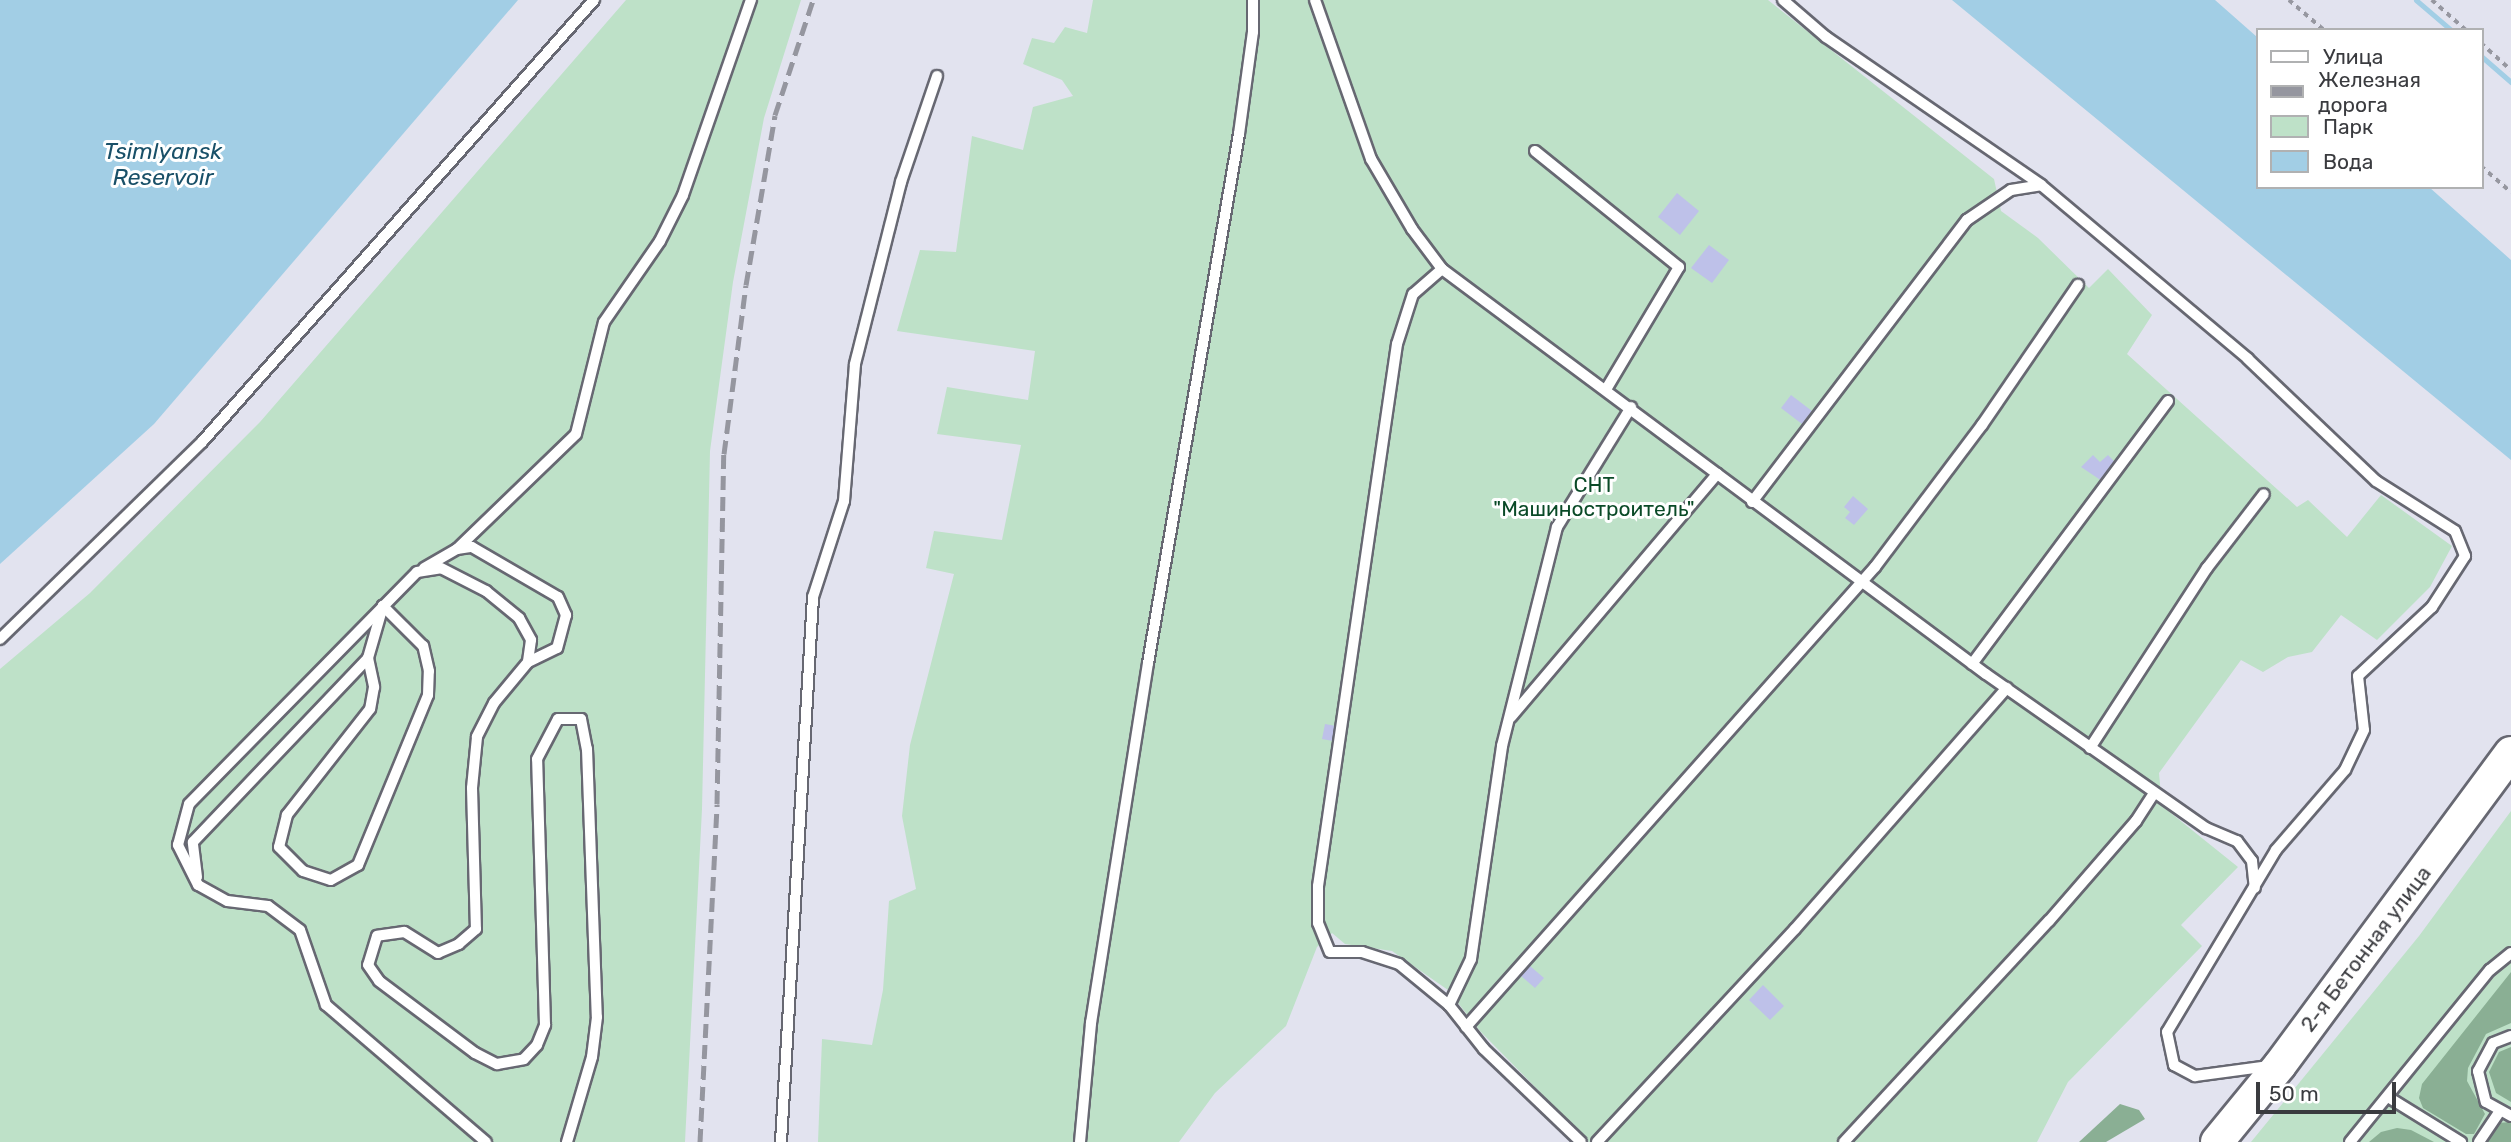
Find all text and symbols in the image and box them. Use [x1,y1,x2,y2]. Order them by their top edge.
legend [2256,28,2483,189]
text: Улица [2323,44,2383,69]
text: Железная дорога [2318,67,2421,117]
text: Парк [2323,114,2373,139]
water label: Tsimlyansk Reservoir [104,137,222,191]
text: Вода [2323,149,2373,174]
park label: СНТ "Машиностроитель" [1493,472,1695,522]
street label: 2-я Бетонная улица [2296,861,2436,1037]
scale bar [2259,1068,2399,1112]
text: 50 m [2269,1081,2319,1106]

